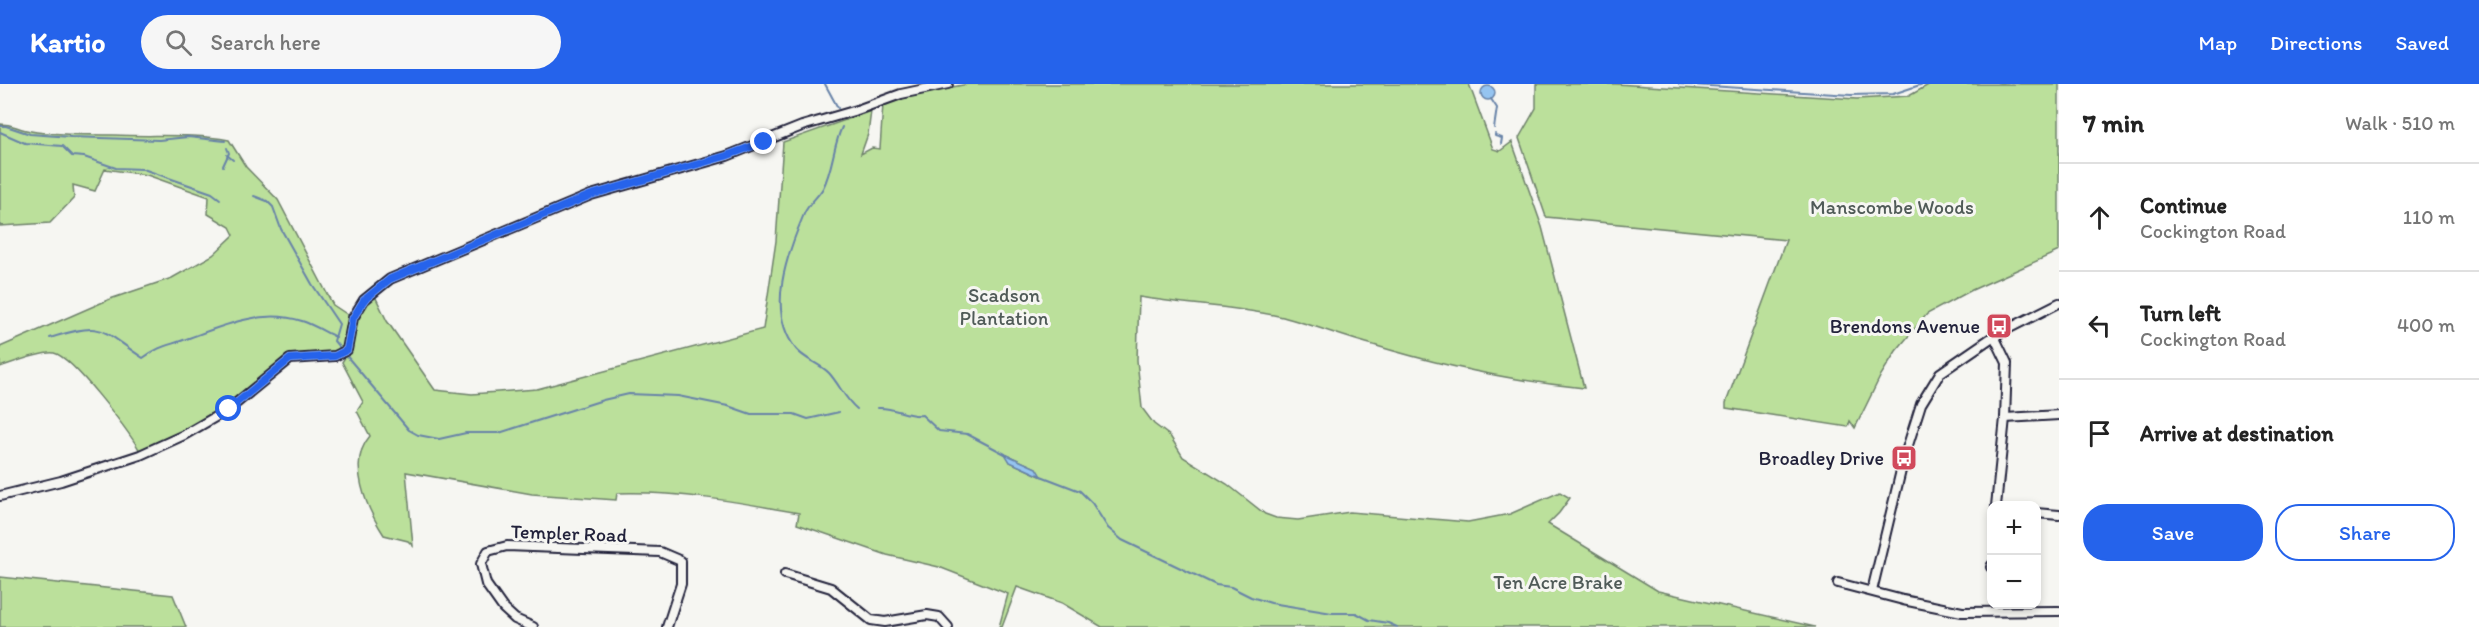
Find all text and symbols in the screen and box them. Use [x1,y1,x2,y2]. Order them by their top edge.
search box [141,15,561,69]
text: Kartio [30,25,105,59]
icon: search [162,26,195,59]
text: Search here [210,29,321,56]
text: Map [2199,30,2237,55]
text: Directions [2270,30,2362,55]
text: Saved [2395,30,2449,55]
text: 7 min [2083,107,2144,139]
text: Walk · 510 m [2345,111,2455,135]
route end [750,128,776,154]
text: Continue [2140,192,2227,219]
park label: Manscombe Woods [1810,195,1974,219]
icon: ahead [2083,201,2116,234]
text: 110 m [2403,205,2455,229]
text: Cockington Road [2140,219,2286,243]
park label: Scadson Plantation [959,283,1049,330]
text: Turn left [2140,300,2221,327]
icon: left [2083,309,2116,342]
bus stop icon: Brendons Avenue [1984,311,2014,341]
text: 400 m [2397,313,2455,337]
place label: Brendons Avenue [1830,314,1980,338]
text: Cockington Road [2140,327,2286,351]
route start [215,395,241,421]
icon: arrive [2083,417,2116,450]
text: Arrive at destination [2140,420,2334,447]
bus stop icon: Broadley Drive [1889,443,1919,473]
place label: Broadley Drive [1759,446,1884,470]
map controls [1987,501,2041,609]
button: + [1987,501,2041,555]
button: Save [2083,504,2263,561]
button: Share [2275,504,2455,561]
street label: Templer Road [510,519,628,547]
button: − [1987,555,2041,609]
park label: Ten Acre Brake [1493,570,1623,594]

